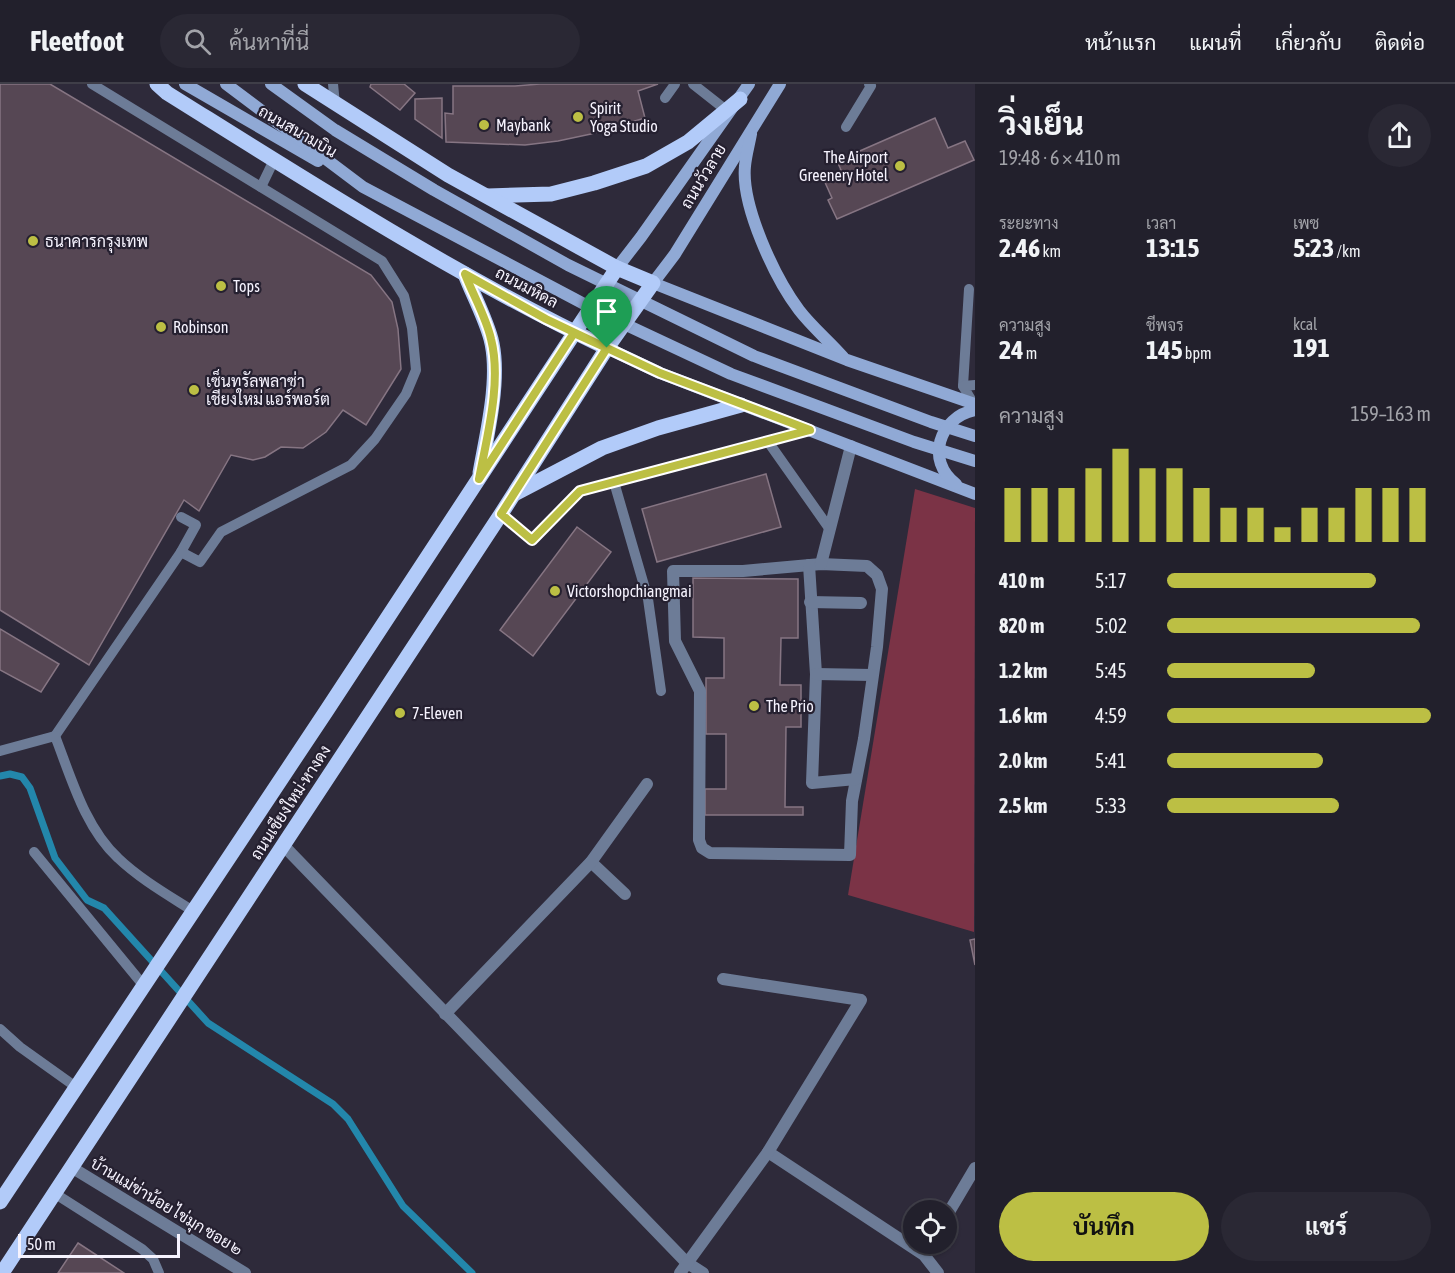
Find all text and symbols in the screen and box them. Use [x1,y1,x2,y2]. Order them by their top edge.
search box [160,14,580,68]
text: Fleetfoot [30,25,124,57]
icon: search [181,25,214,58]
text: ค้นหาที่นี่ [229,29,309,55]
text: หน้าแรก [1085,30,1156,54]
text: แผนที่ [1189,30,1242,54]
text: เกี่ยวกับ [1275,30,1342,54]
text: ติดต่อ [1375,30,1425,54]
place label: Spirit Yoga Studio [590,99,658,136]
street label: ถนนสนามบิน [256,101,340,161]
text: วิ่งเย็น [999,104,1084,142]
button: share [1368,104,1431,167]
marker: Spirit Yoga Studio [571,110,585,124]
place label: Maybank [496,116,551,135]
marker: Maybank [477,118,491,132]
street label: ถนนวัวลาย [676,140,729,212]
text: 19:48 · 6 × 410 m [999,146,1121,169]
place label: The Airport Greenery Hotel [799,148,889,185]
marker: The Airport Greenery Hotel [893,159,907,173]
text: ระยะทาง [999,214,1059,232]
text: เวลา [1146,214,1176,232]
text: เพซ [1293,214,1319,232]
place label: ธนาคารกรุงเทพ [45,232,148,253]
text: 2.46 [999,233,1040,263]
text: 13:15 [1146,233,1200,263]
text: 5:23 [1293,233,1334,263]
marker: ธนาคารกรุงเทพ [26,234,40,248]
text: km [1040,242,1061,260]
text: /km [1334,242,1360,260]
street label: ถนนมหิดล [493,263,561,311]
place label: Tops [233,277,260,296]
marker: Tops [214,279,228,293]
pin [581,286,632,348]
icon: arrive [590,295,623,328]
text: kcal [1293,315,1317,333]
text: ความสูง [999,316,1051,334]
text: ชีพจร [1146,316,1184,334]
place label: Robinson [173,318,228,336]
marker: Robinson [154,320,168,334]
text: 191 [1293,333,1330,363]
text: 24 [999,335,1023,365]
text: 145 [1146,335,1183,365]
text: m [1023,344,1037,362]
text: bpm [1183,344,1212,362]
place label: เซ็นทรัลพลาซ่า เชียงใหม่ แอร์พอร์ต [206,368,330,408]
marker: เซ็นทรัลพลาซ่า เชียงใหม่ แอร์พอร์ต [187,383,201,397]
text: 159–163 m [1350,402,1431,425]
text: ความสูง [999,404,1064,427]
text: 410 m [999,569,1044,592]
text: 5:17 [1095,569,1127,592]
place label: Victorshopchiangmai [567,582,692,601]
marker: Victorshopchiangmai [548,584,562,598]
text: 820 m [999,614,1044,637]
text: 5:02 [1095,614,1127,637]
text: 1.2 km [999,659,1047,682]
text: 5:45 [1095,659,1127,682]
place label: The Prio [766,697,814,715]
marker: The Prio [747,699,761,713]
place label: 7-Eleven [412,704,463,722]
text: 1.6 km [999,704,1047,727]
text: 4:59 [1095,704,1127,727]
marker: 7-Eleven [393,706,407,720]
street label: ถนนเชียงใหม่-หางดง [245,740,334,863]
text: 2.0 km [999,749,1047,772]
text: 5:41 [1095,749,1127,772]
text: 2.5 km [999,794,1047,817]
text: 5:33 [1095,794,1127,817]
street label: บ้านแม่ข่าน้อย ไข่มุก ซอย ๒ [86,1152,247,1261]
button: บันทึก [999,1192,1209,1261]
button: แชร์ [1221,1192,1431,1261]
map controls [903,1200,957,1254]
button: locate [903,1200,957,1254]
scale bar [18,1231,180,1258]
text: 50 m [27,1235,56,1253]

